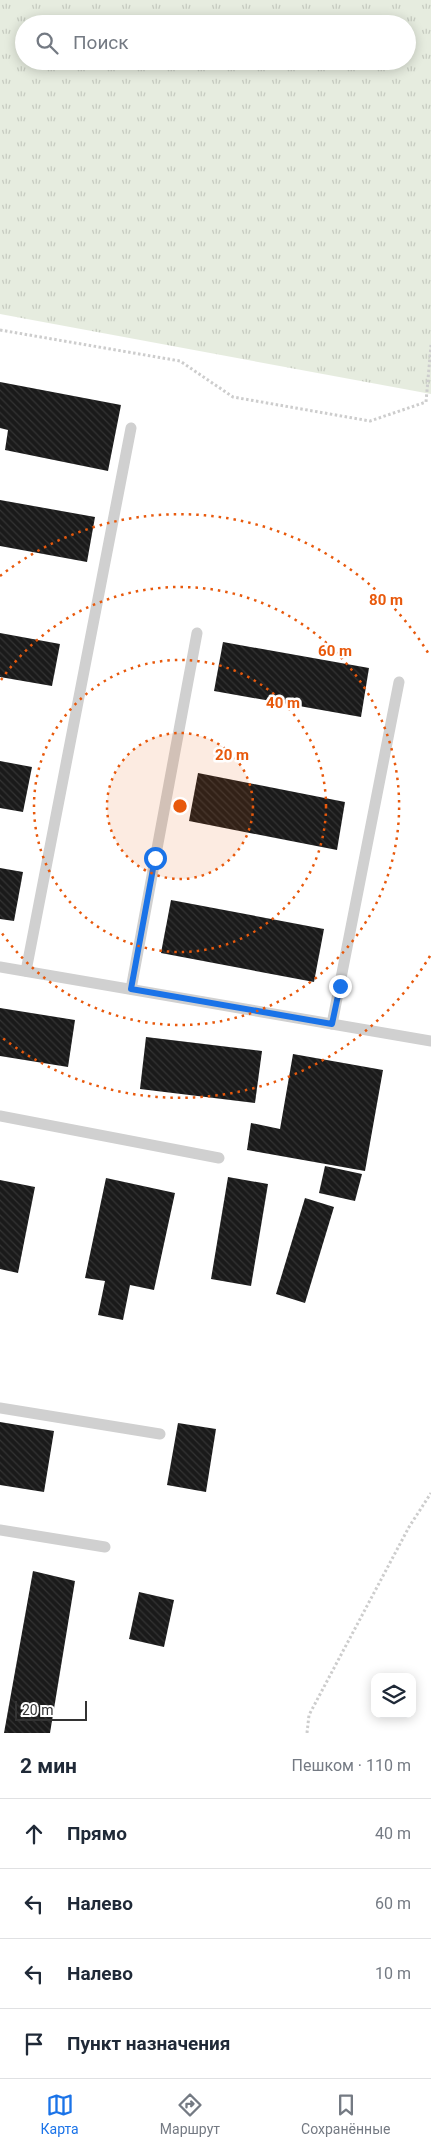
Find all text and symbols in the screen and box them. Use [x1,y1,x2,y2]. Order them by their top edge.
search box [15,15,416,70]
icon: search [33,29,61,57]
text: Поиск [73,31,129,54]
text: 80 m [369,591,403,609]
text: 60 m [318,642,352,660]
text: 40 m [266,694,300,712]
text: 20 m [215,746,249,764]
centre of rings [171,797,189,815]
route start [144,847,167,870]
route end [329,975,352,998]
map controls [371,1673,416,1718]
button: layers [371,1673,416,1718]
scale bar [15,1698,88,1721]
text: 20 m [22,1702,54,1718]
text: 2 мин [20,1754,77,1778]
text: Пешком · 110 m [292,1756,411,1775]
icon: ahead [20,1820,48,1848]
text: Прямо [67,1822,127,1845]
text: 40 m [375,1824,411,1843]
icon: left [20,1890,48,1918]
text: Налево [67,1892,133,1915]
text: 60 m [375,1894,411,1913]
icon: left [20,1960,48,1988]
text: Налево [67,1962,133,1985]
text: 10 m [375,1964,411,1983]
icon: arrive [20,2030,48,2058]
text: Пункт назначения [67,2032,230,2055]
tab: Карта [41,2091,79,2137]
tab: Маршрут [160,2091,220,2137]
tab: Сохранённые [301,2091,390,2137]

